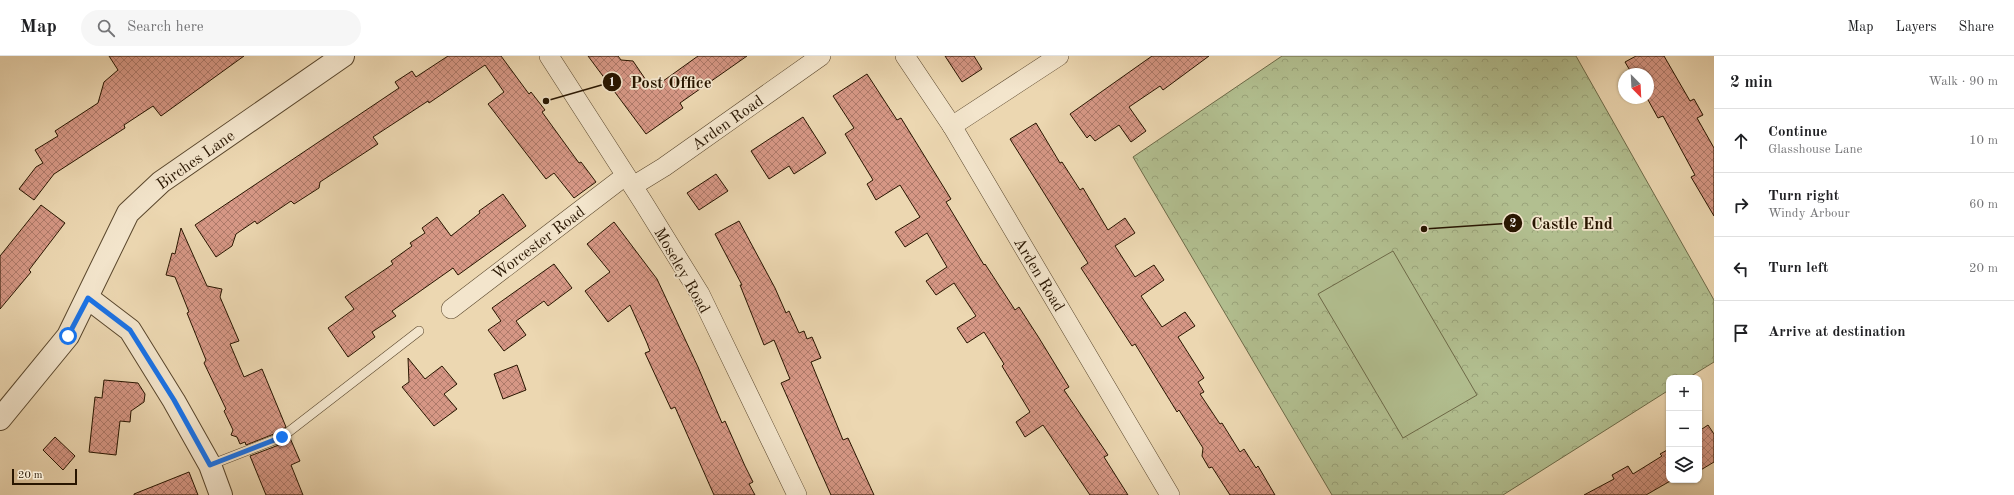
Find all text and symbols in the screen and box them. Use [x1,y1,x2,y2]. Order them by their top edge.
search box [81,10,361,46]
icon: search [95,17,117,39]
text: Map [20,18,57,37]
text: Search here [127,20,204,35]
text: Map [1848,20,1874,34]
text: Layers [1896,20,1937,34]
text: Share [1959,20,1994,34]
callout: Post Office [602,68,719,97]
north arrow [1618,68,1654,104]
text: 2 min [1730,74,1773,91]
text: Post Office [630,75,712,92]
text: Walk · 90 m [1929,75,1998,88]
text: 1 [609,77,615,89]
street label: Arden Road [689,93,767,154]
text: Continue [1768,125,1827,140]
street label: Birches Lane [154,128,238,193]
icon: ahead [1730,130,1752,152]
text: 10 m [1969,134,1998,147]
text: Glasshouse Lane [1768,143,1862,156]
text: Turn right [1768,189,1839,204]
icon: right [1730,194,1752,216]
text: 60 m [1969,198,1998,211]
street label: Worcester Road [490,204,588,283]
text: Windy Arbour [1768,207,1850,220]
callout: Castle End [1503,208,1621,237]
text: Castle End [1531,216,1613,233]
text: 2 [1510,218,1517,230]
street label: Moseley Road [650,225,712,317]
street label: Arden Road [1010,235,1067,315]
icon: left [1730,258,1752,280]
text: Turn left [1768,261,1828,276]
text: 20 m [1969,262,1998,275]
icon: arrive [1730,322,1752,344]
text: Arrive at destination [1768,325,1906,340]
route start [59,327,77,345]
map controls [1666,375,1702,483]
button: + [1666,375,1702,411]
button: − [1666,411,1702,447]
route end [273,428,291,446]
button: layers [1666,447,1702,483]
scale bar [12,467,77,486]
text: 20 m [18,470,43,481]

